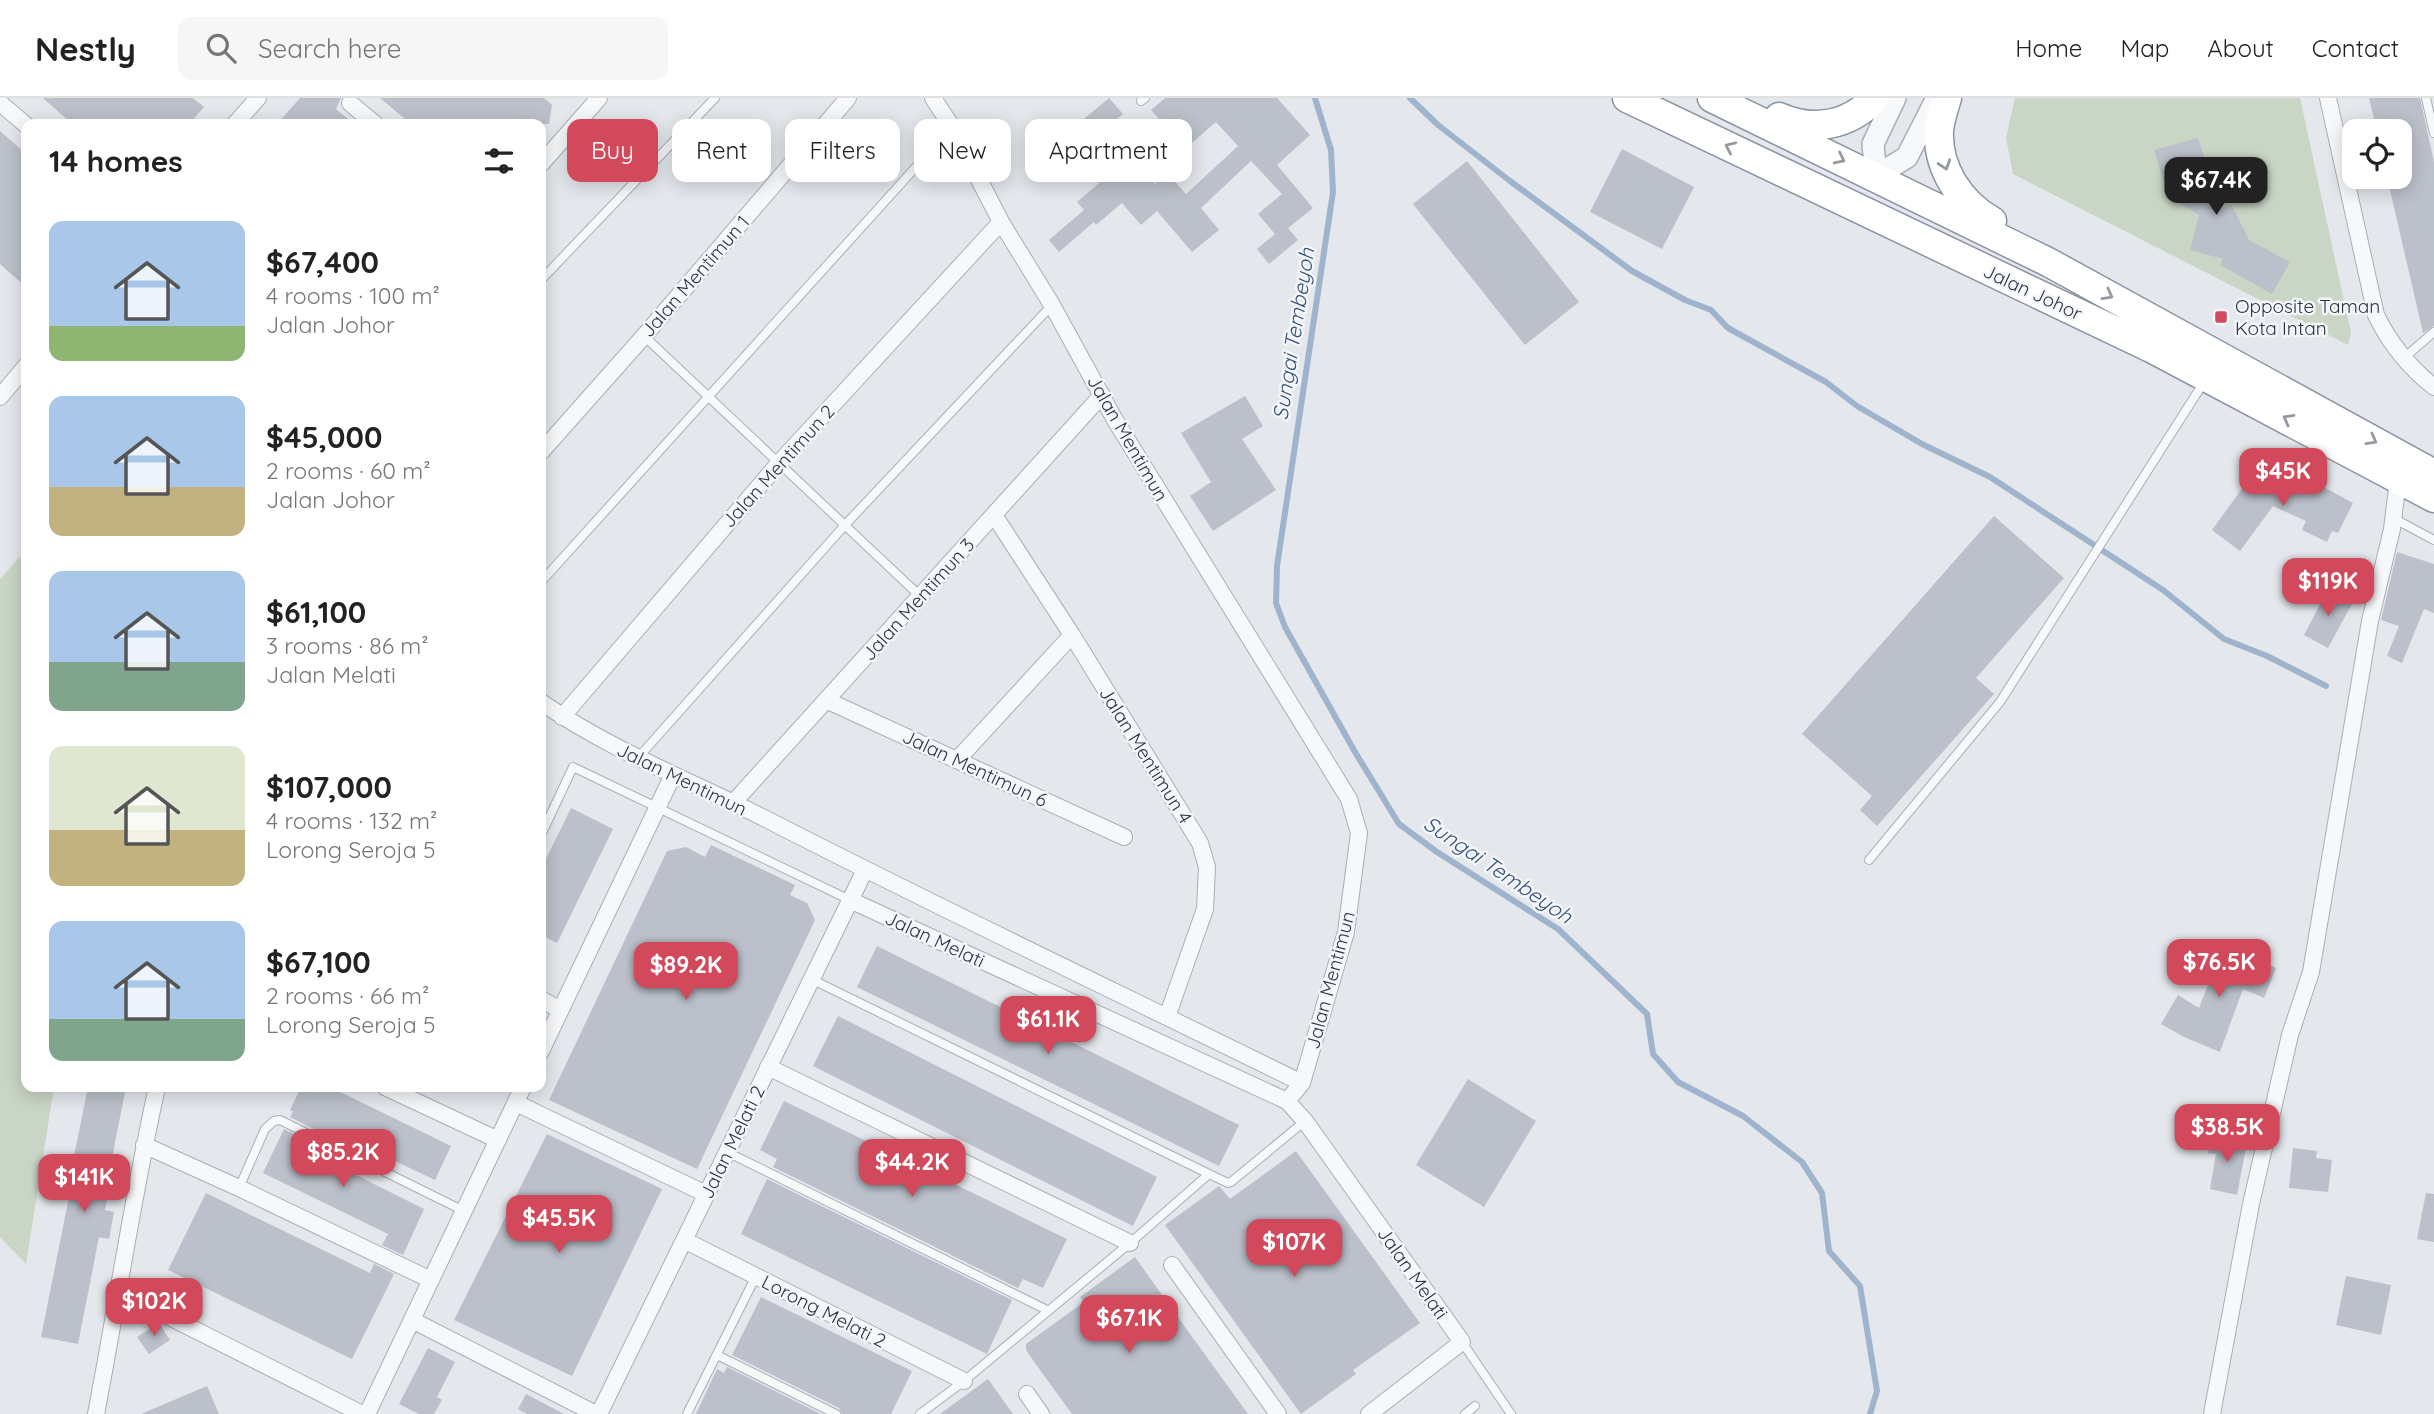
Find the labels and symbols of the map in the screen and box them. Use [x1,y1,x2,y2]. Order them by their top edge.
one-way arrow [1725,141,1738,155]
one-way arrow [1833,151,1845,165]
one-way arrow [1937,158,1951,170]
pin: $67.4K [2159,158,2273,217]
street label: Jalan Mentimun 1 [636,210,754,342]
water label: Sungai Tembeyoh [1267,245,1320,422]
street label: Jalan Johor [1980,259,2087,326]
one-way arrow [2101,287,2113,300]
place label: Opposite Taman Kota Intan [2235,294,2380,340]
marker: Opposite Taman Kota Intan [2213,309,2229,325]
street label: Jalan Mentimun [1082,371,1174,505]
street label: Jalan Mentimun 2 [716,400,840,532]
one-way arrow [2282,414,2295,427]
one-way arrow [2365,432,2377,445]
pin: $45K [2242,448,2324,508]
street label: Jalan Mentimun 3 [857,533,979,665]
pin: $119K [2279,559,2377,618]
street label: Jalan Mentimun 4 [1094,682,1198,828]
street label: Jalan Mentimun 6 [899,724,1051,812]
street label: Jalan Mentimun [613,737,751,821]
water label: Sungai Tembeyoh [1419,810,1579,929]
street label: Jalan Melati [881,905,989,973]
street label: Jalan Mentimun [1300,909,1360,1051]
pin: $76.5K [2162,940,2276,999]
pin: $89.2K [629,942,743,1002]
pin: $61.1K [991,996,1105,1056]
street label: Jalan Melati 2 [694,1081,770,1203]
pin: $38.5K [2170,1104,2284,1164]
pin: $85.2K [286,1130,400,1189]
pin: $44.2K [855,1140,969,1199]
pin: $141K [35,1154,133,1214]
pin: $45.5K [502,1196,616,1255]
pin: $107K [1245,1220,1343,1279]
street label: Jalan Melati [1372,1222,1454,1324]
street label: Lorong Melati 2 [758,1269,890,1353]
pin: $102K [105,1278,203,1338]
pin: $67.1K [1072,1296,1186,1355]

